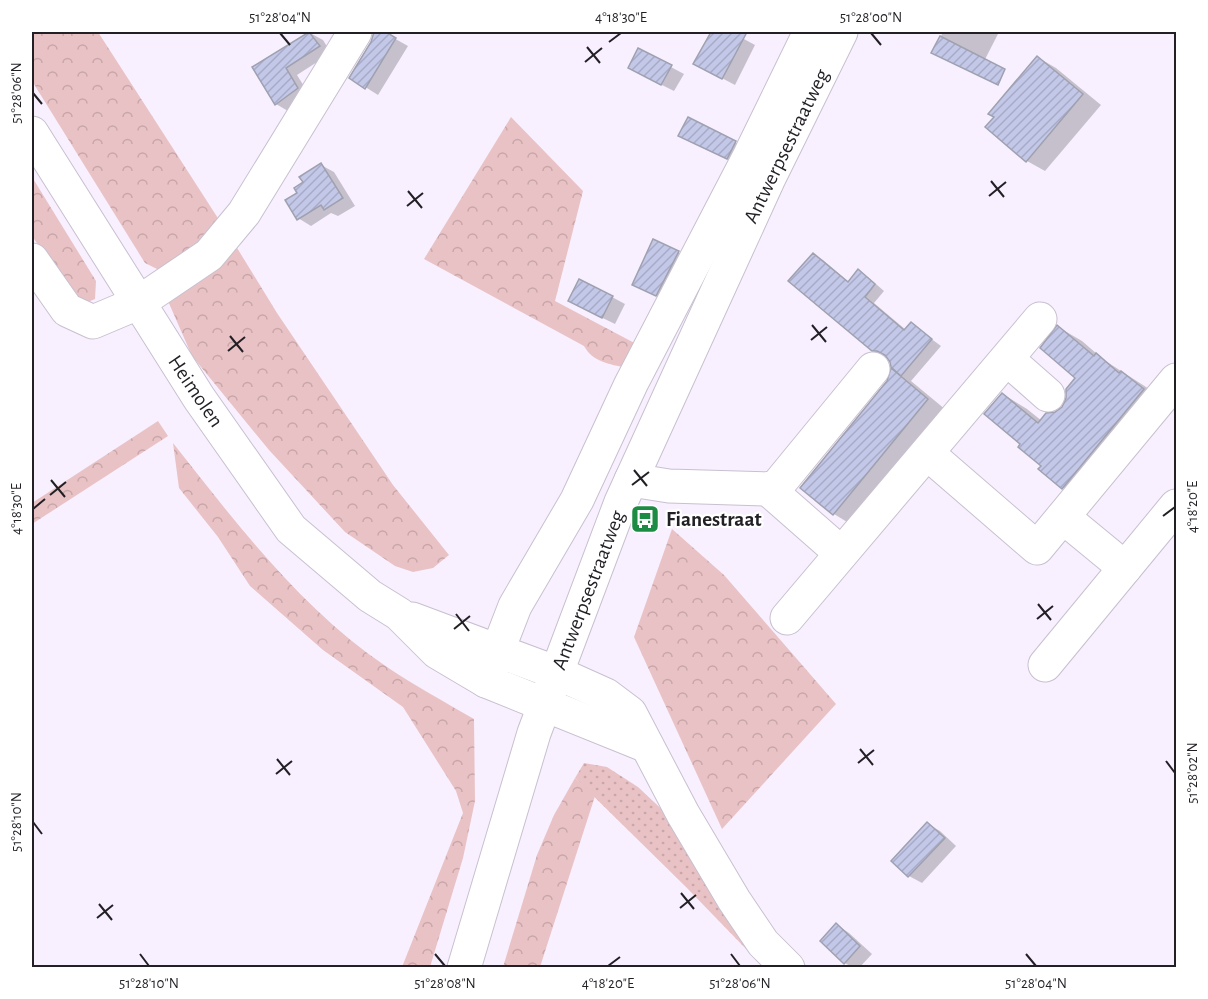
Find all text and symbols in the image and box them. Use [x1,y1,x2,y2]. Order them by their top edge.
text: 51°28'04"N [249,10,311,25]
text: 4°18'30"E [595,10,647,25]
text: 51°28'00"N [840,10,902,25]
text: 51°28'06"N [9,62,24,124]
street label: Antwerpsestraatweg [740,65,833,227]
street label: Heimolen [164,352,227,431]
text: 4°18'20"E [1185,481,1200,533]
text: 4°18'30"E [9,483,24,535]
bus stop icon: Fianestraat [629,503,661,535]
street label: Antwerpsestraatweg [548,507,629,673]
place label: Fianestraat [666,509,762,530]
text: 51°28'02"N [1185,742,1200,804]
text: 51°28'10"N [9,792,24,852]
text: 51°28'10"N [119,976,179,991]
text: 51°28'08"N [414,976,476,991]
text: 4°18'20"E [582,976,634,991]
text: 51°28'06"N [709,976,771,991]
text: 51°28'04"N [1005,976,1067,991]

